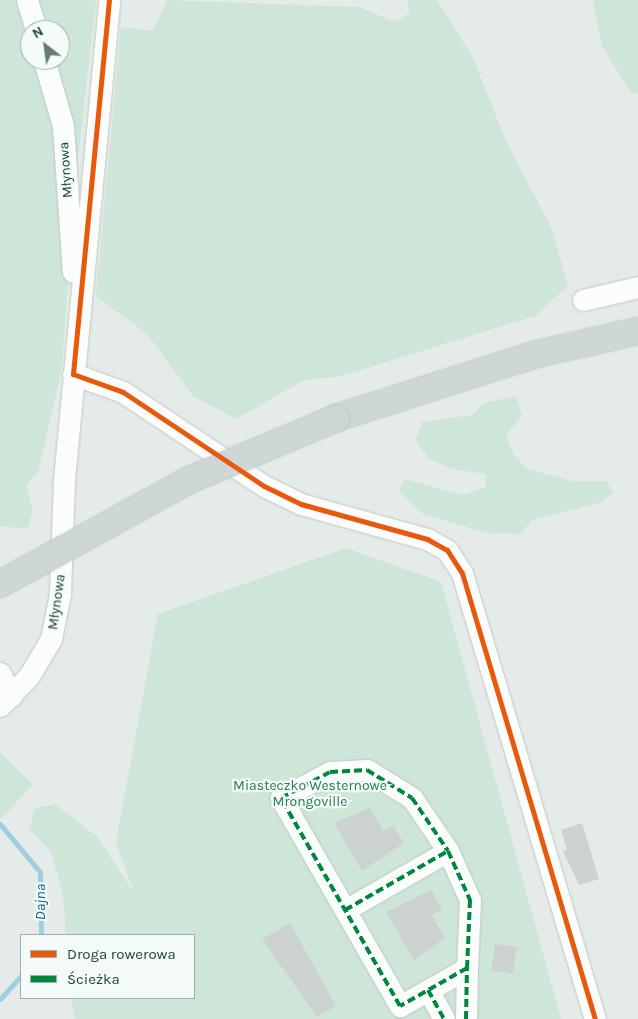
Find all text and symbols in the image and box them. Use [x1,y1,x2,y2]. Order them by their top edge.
north arrow [20,20,70,70]
text: N [29,23,46,42]
street label: Młynowa [56,141,76,199]
street label: Młynowa [45,573,69,631]
park label: Miasteczko Westernowe Mrongoville [233,778,387,810]
water label: Dajna [32,884,50,920]
legend [20,934,195,999]
text: Droga rowerowa [67,945,176,963]
text: Ścieżka [67,970,120,988]

